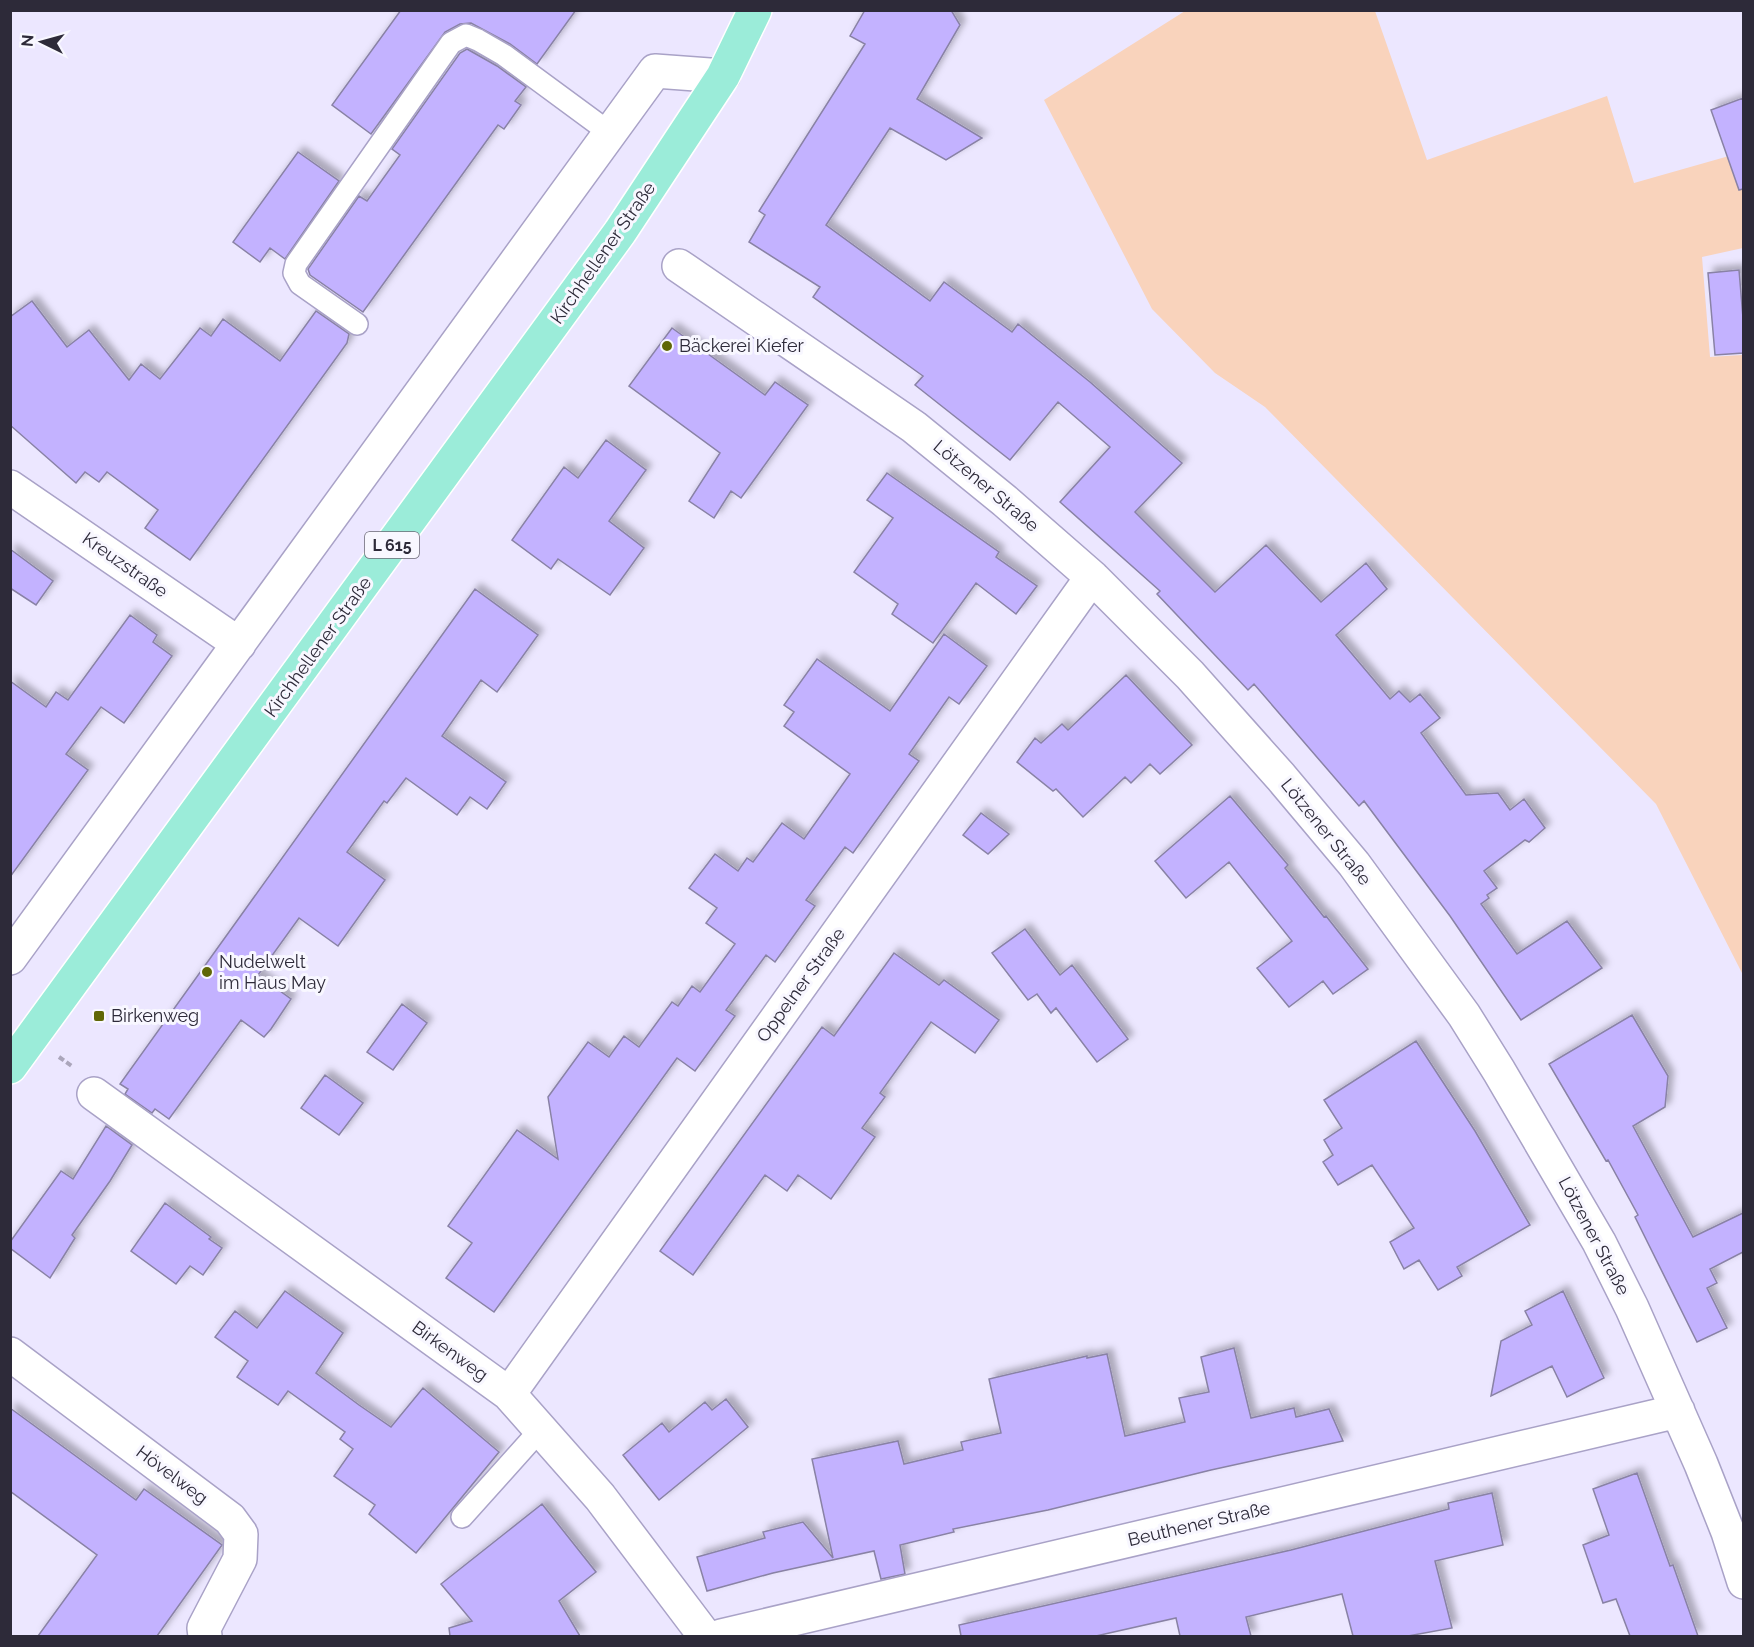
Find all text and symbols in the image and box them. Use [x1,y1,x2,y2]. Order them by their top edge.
north arrow [12,12,72,72]
text: N [18,34,38,48]
street label: Kirchhellener Straße [546,177,660,328]
place label: Bäckerei Kiefer [679,335,805,356]
marker: Bäckerei Kiefer [660,339,674,353]
street label: Lötzener Straße [929,435,1044,536]
street label: Kreuzstraße [79,528,172,602]
road number: L 615 [365,532,419,558]
street label: Kirchhellener Straße [260,572,376,721]
street label: Lötzener Straße [1277,774,1376,890]
street label: Oppelner Straße [752,923,849,1046]
place label: Nudelwelt im Haus May [219,951,326,993]
marker: Nudelwelt im Haus May [200,965,214,979]
place label: Birkenweg [111,1005,199,1026]
marker: Birkenweg [92,1009,106,1023]
street label: Lötzener Straße [1554,1173,1635,1299]
street label: Birkenweg [408,1316,492,1385]
street label: Hövelweg [132,1441,212,1508]
street label: Beuthener Straße [1126,1497,1272,1550]

